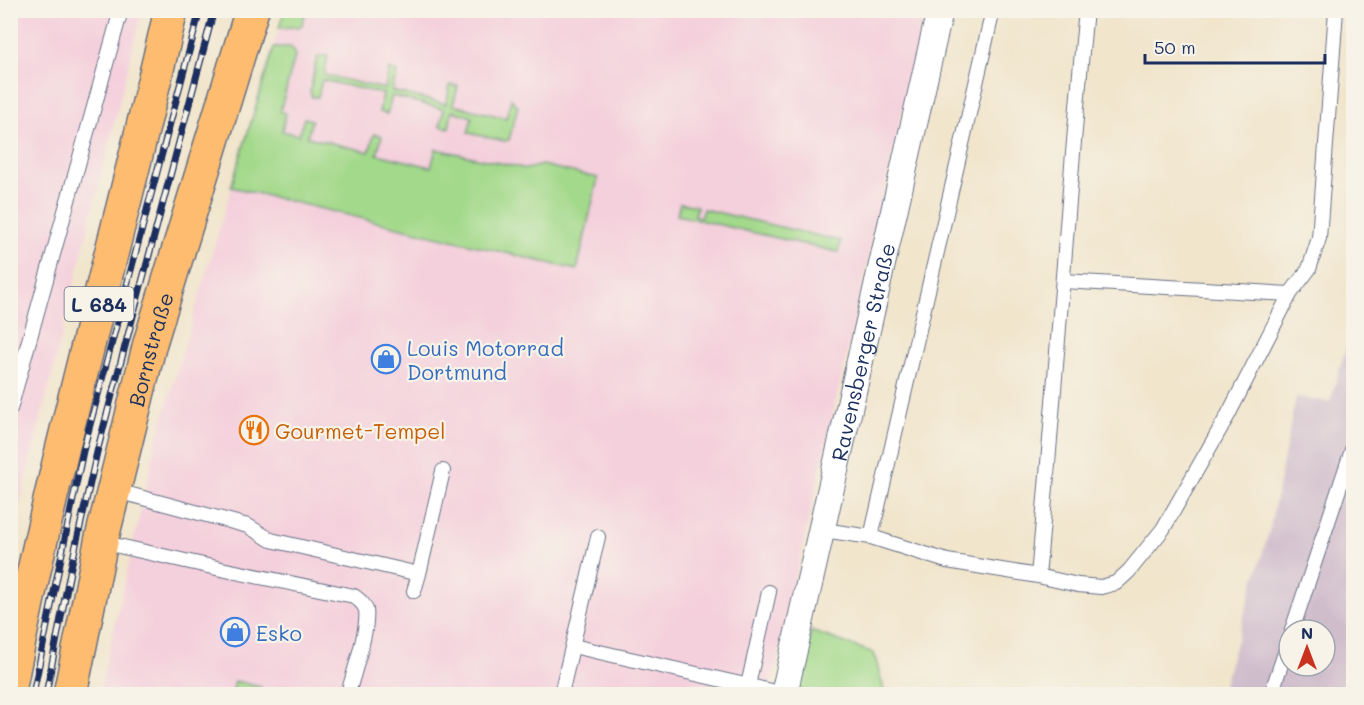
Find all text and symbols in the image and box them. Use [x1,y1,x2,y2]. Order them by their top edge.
scale bar [1145,27,1325,65]
text: 50 m [1154,35,1196,59]
street label: Ravensberger Straße [824,240,900,463]
road number: L 684 [64,287,134,321]
street label: Bornstraße [121,289,178,409]
place label: Louis Motorrad Dortmund [407,334,564,385]
shop icon: Louis Motorrad Dortmund [370,343,402,375]
restaurant icon: Gourmet-Tempel [238,414,270,446]
place label: Gourmet-Tempel [275,417,446,444]
shop icon: Esko [219,616,251,648]
north arrow [1277,618,1337,678]
place label: Esko [256,619,302,646]
text: N [1301,622,1313,643]

